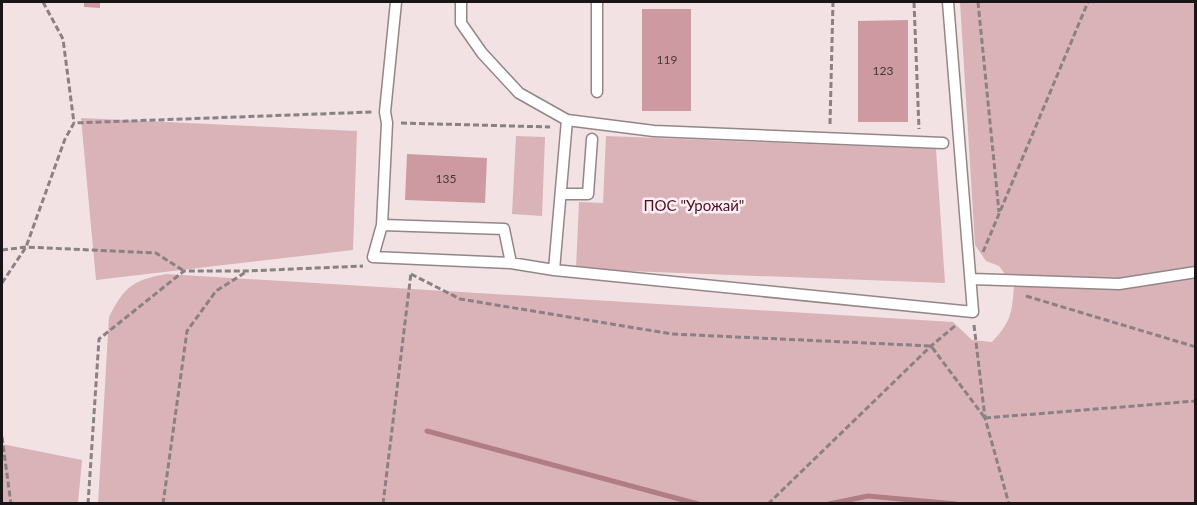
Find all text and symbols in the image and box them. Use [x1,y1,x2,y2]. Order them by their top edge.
house number: 119 [657,52,677,67]
house number: 123 [873,63,893,78]
house number: 135 [436,171,456,186]
park label: ПОС "Урожай" [644,196,744,214]

